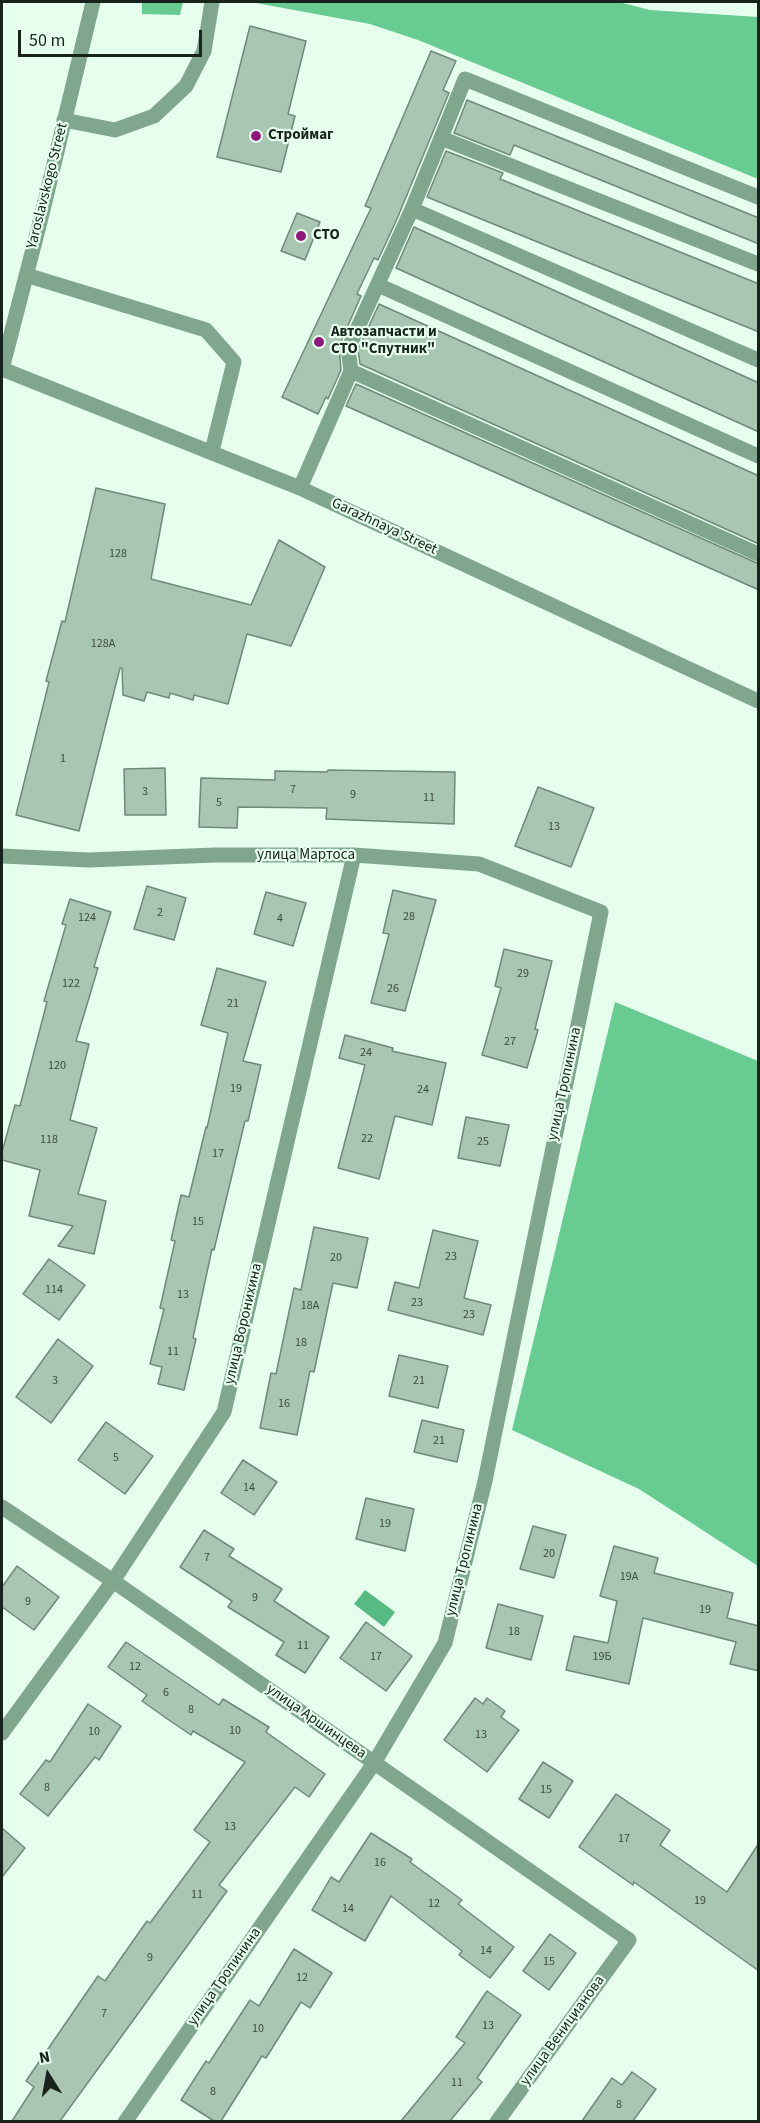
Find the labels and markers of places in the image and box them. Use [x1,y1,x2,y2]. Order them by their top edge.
place label: Строймаг [268,127,334,145]
marker: Строймаг [249,129,263,143]
place label: СТО [313,227,340,245]
marker: СТО [294,229,308,243]
place label: Автозапчасти и СТО "Спутник" [331,324,437,359]
marker: Автозапчасти и СТО "Спутник" [312,335,326,349]

